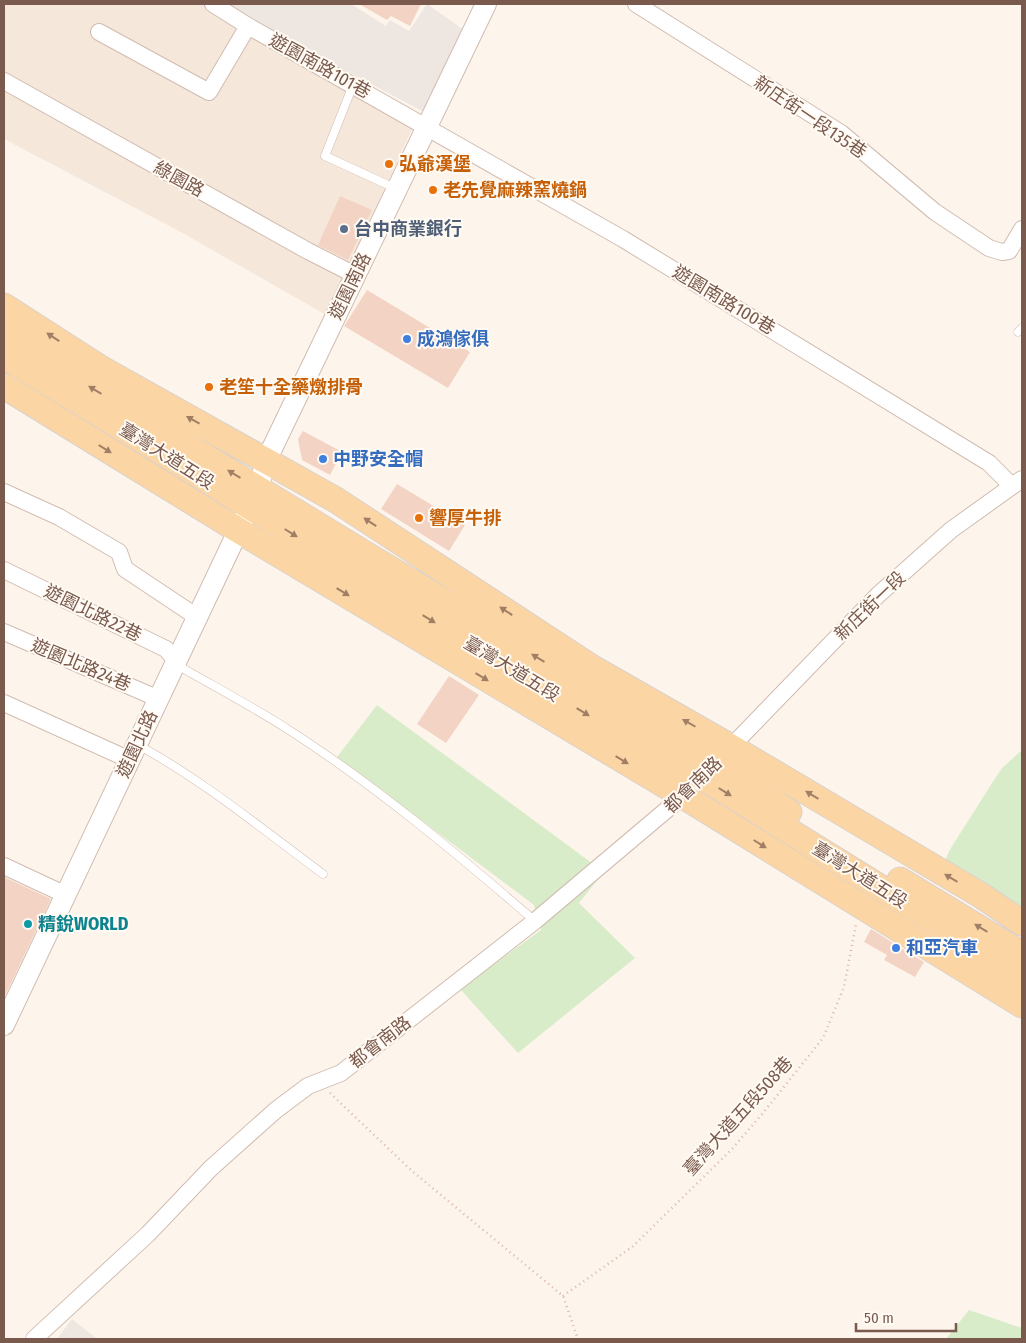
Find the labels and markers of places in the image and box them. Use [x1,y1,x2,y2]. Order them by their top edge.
place label: 弘爺漢堡 [399,153,471,175]
marker: 弘爺漢堡 [383,158,395,170]
place label: 老先覺麻辣窯燒鍋 [443,179,587,201]
marker: 老先覺麻辣窯燒鍋 [427,184,439,196]
place label: 台中商業銀行 [354,218,462,240]
marker: 台中商業銀行 [338,223,350,235]
place label: 成鴻傢俱 [417,328,489,350]
marker: 成鴻傢俱 [401,333,413,345]
place label: 老笙十全藥燉排骨 [219,376,363,398]
marker: 老笙十全藥燉排骨 [203,381,215,393]
place label: 中野安全帽 [333,448,423,470]
marker: 中野安全帽 [317,453,329,465]
place label: 響厚牛排 [429,507,501,529]
marker: 響厚牛排 [413,512,425,524]
place label: 精銳WORLD [38,913,129,935]
marker: 精銳WORLD [22,918,34,930]
place label: 和亞汽車 [906,937,978,959]
marker: 和亞汽車 [890,942,902,954]

